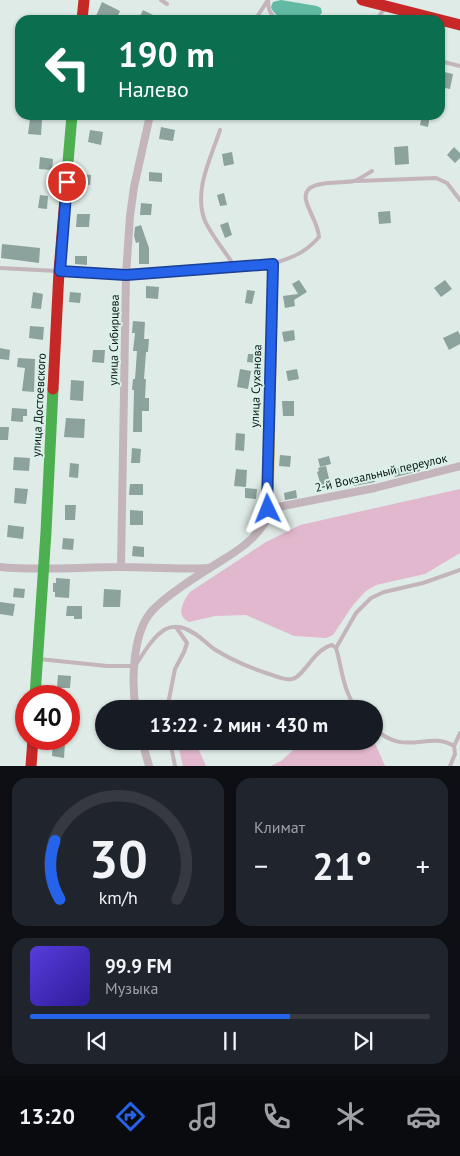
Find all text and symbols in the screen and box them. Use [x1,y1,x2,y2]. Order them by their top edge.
text: 190 m [118,31,215,77]
icon: left [35,35,100,100]
text: Налево [118,75,189,103]
pin [46,161,88,203]
icon: arrive [53,168,81,196]
street label: улица Сибирцева [105,294,122,386]
street label: улица Суханова [247,344,264,428]
street label: улица Достоевского [28,353,49,457]
street label: 2-й Вокзальный переулок [313,450,449,495]
position arrow [241,482,293,534]
speed limit sign: 40 [15,685,80,750]
text: 13:22 · 2 мин · 430 m [150,713,328,737]
text: Климат [254,817,305,837]
text: 30 [89,825,147,892]
text: 21° [312,841,372,890]
text: − [254,847,268,884]
text: + [416,847,430,884]
text: km/h [98,886,138,909]
text: 99.9 FM [105,954,172,978]
text: Музыка [105,978,158,998]
icon: previous [83,1027,111,1055]
icon: pause [216,1027,244,1055]
icon: next [349,1027,377,1055]
icon: directions [113,1099,148,1134]
icon: music [186,1099,221,1134]
icon: phone [259,1099,294,1134]
icon: climate [333,1099,368,1134]
icon: car [406,1099,441,1134]
text: 13:20 [19,1102,75,1130]

